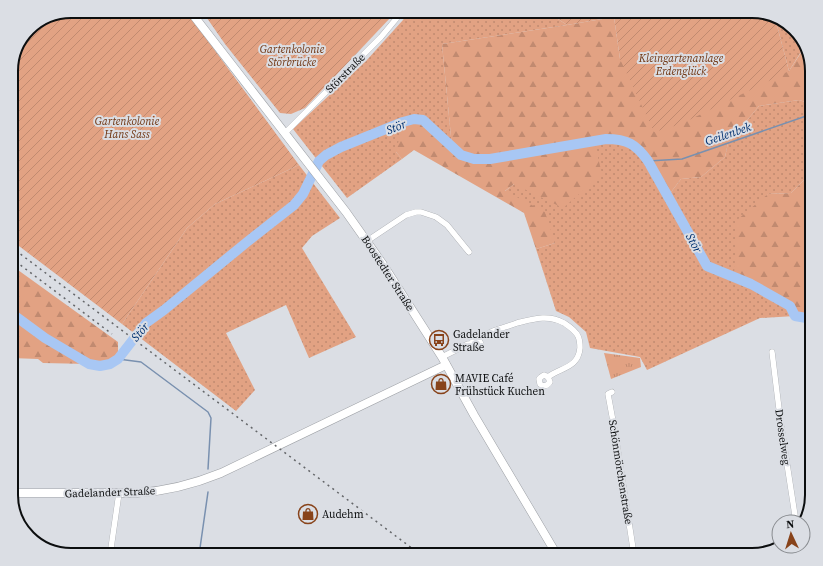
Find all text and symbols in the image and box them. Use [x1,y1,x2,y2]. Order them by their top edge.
park label: Gartenkolonie Störbrücke [260,42,325,70]
street label: Störstraße [322,50,369,96]
park label: Kleingartenanlage Erdenglück [638,51,724,79]
park label: Gartenkolonie Hans Sass [95,114,160,142]
water label: Stör [384,115,409,138]
water label: Geilenbek [703,119,754,149]
water label: Stör [682,230,706,257]
street label: Boostedter Straße [358,233,418,314]
water label: Stör [127,318,153,345]
place label: Gadelander Straße [453,327,510,355]
bus stop icon: Gadelander Straße [428,329,450,351]
place label: MAVIE Café Frühstück Kuchen [455,371,545,399]
shop icon: MAVIE Café Frühstück Kuchen [430,373,452,395]
street label: Drosselweg [771,408,794,466]
street label: Schönmörchenstraße [605,419,636,526]
street label: Gadelander Straße [64,483,156,502]
shop icon: Audehm [297,503,319,525]
place label: Audehm [322,507,364,522]
north arrow [771,514,811,554]
text: N [786,517,795,532]

